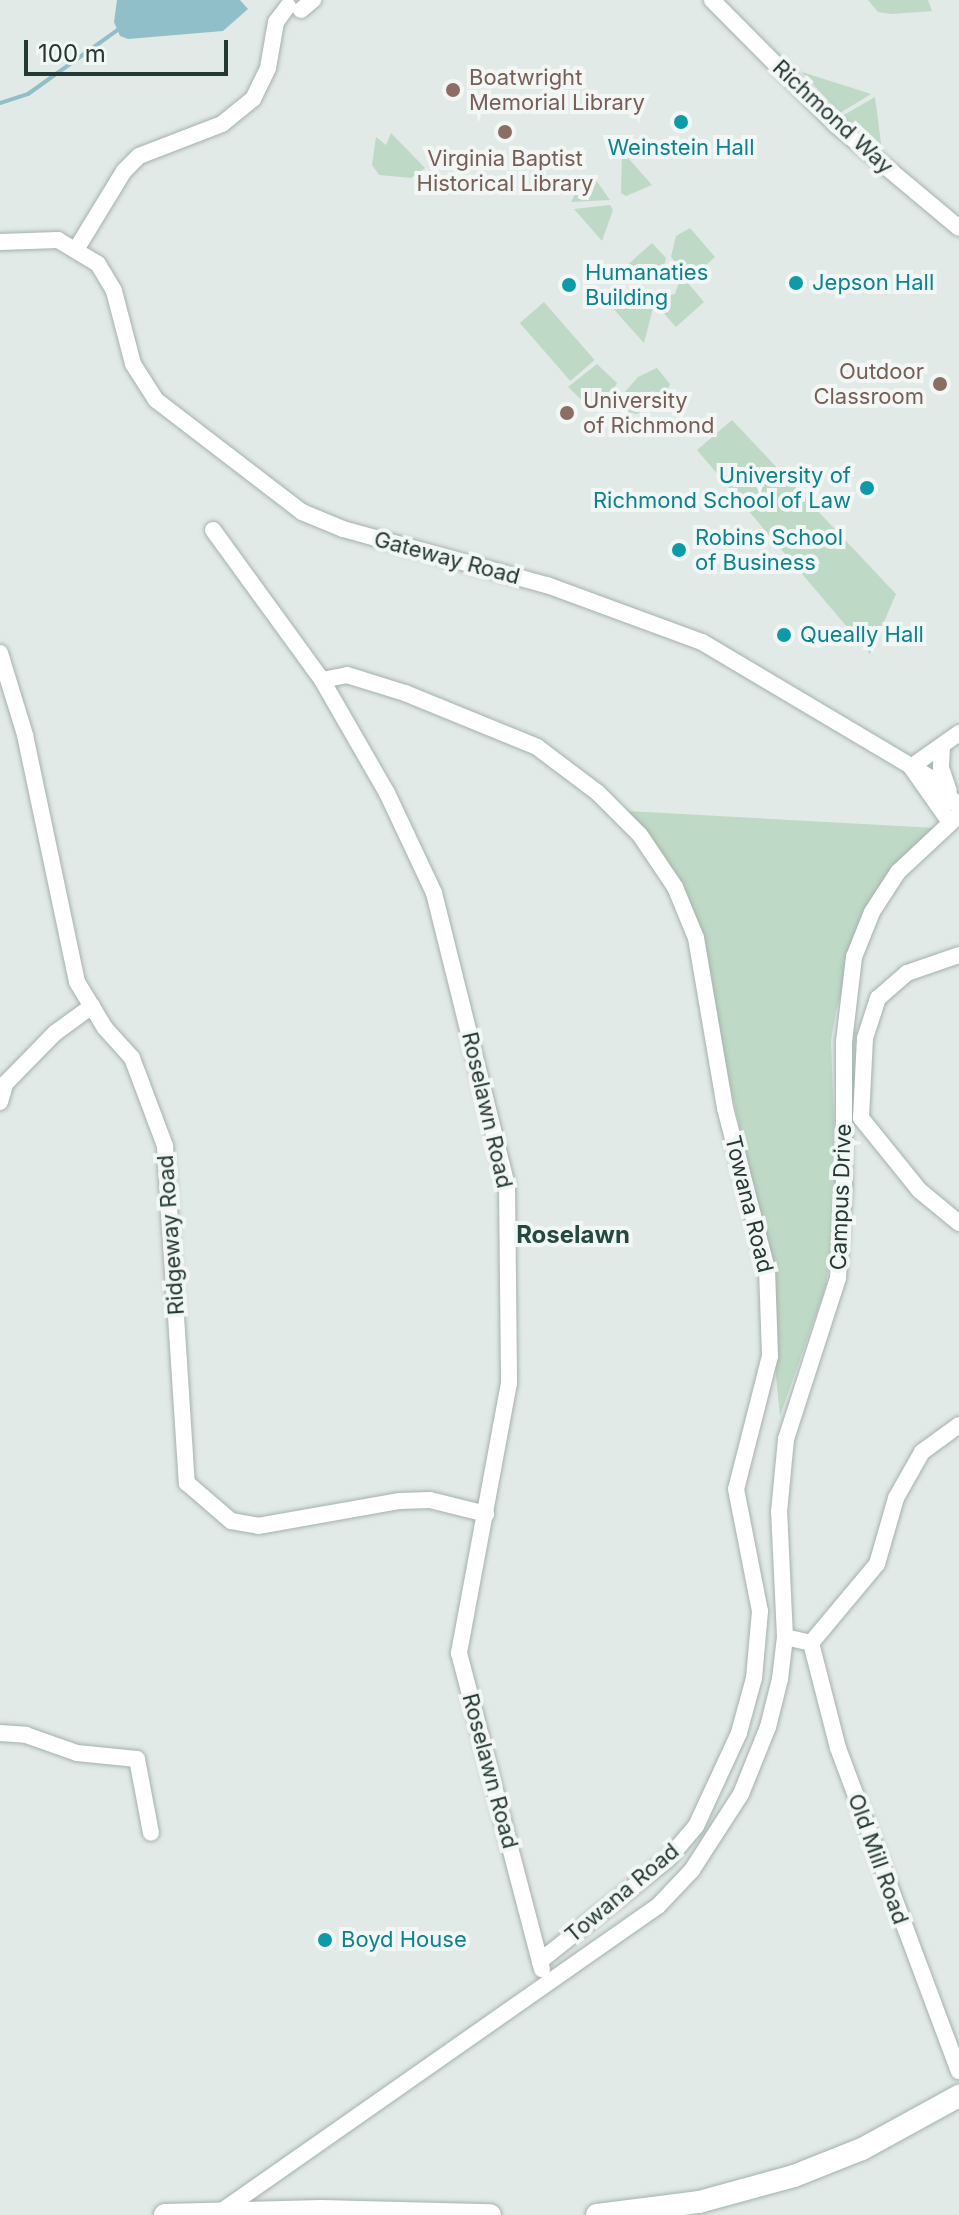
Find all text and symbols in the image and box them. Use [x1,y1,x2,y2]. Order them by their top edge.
scale bar [28,24,232,74]
text: 100 m [38,39,106,68]
street label: Richmond Way [767,54,899,180]
place label: Boatwright Memorial Library [469,64,645,116]
marker: Boatwright Memorial Library [444,81,462,99]
marker: Weinstein Hall [672,113,690,131]
marker: Virginia Baptist Historical Library [496,123,514,141]
place label: Weinstein Hall [607,135,755,161]
place label: Virginia Baptist Historical Library [417,145,593,196]
place label: Humanaties Building [585,259,708,310]
place label: Jepson Hall [812,270,934,296]
marker: Jepson Hall [787,274,805,292]
marker: Humanaties Building [560,276,578,294]
place label: Outdoor Classroom [813,358,924,410]
marker: Outdoor Classroom [931,375,949,393]
place label: University of Richmond [583,387,715,438]
marker: University of Richmond [558,404,576,422]
place label: University of Richmond School of Law [593,462,851,514]
marker: University of Richmond School of Law [858,479,876,497]
place label: Robins School of Business [695,524,843,576]
street label: Gateway Road [371,526,523,590]
marker: Robins School of Business [670,541,688,559]
place label: Queally Hall [800,622,924,648]
marker: Queally Hall [775,626,793,644]
street label: Roselawn Road [456,1029,518,1191]
street label: Campus Drive [825,1123,857,1271]
street label: Towana Road [719,1133,779,1275]
street label: Ridgeway Road [152,1154,190,1316]
district label: Roselawn [516,1221,630,1249]
street label: Roselawn Road [457,1691,523,1851]
street label: Old Mill Road [842,1790,914,1928]
street label: Towana Road [560,1838,684,1948]
place label: Boyd House [341,1927,467,1953]
marker: Boyd House [316,1931,334,1949]

